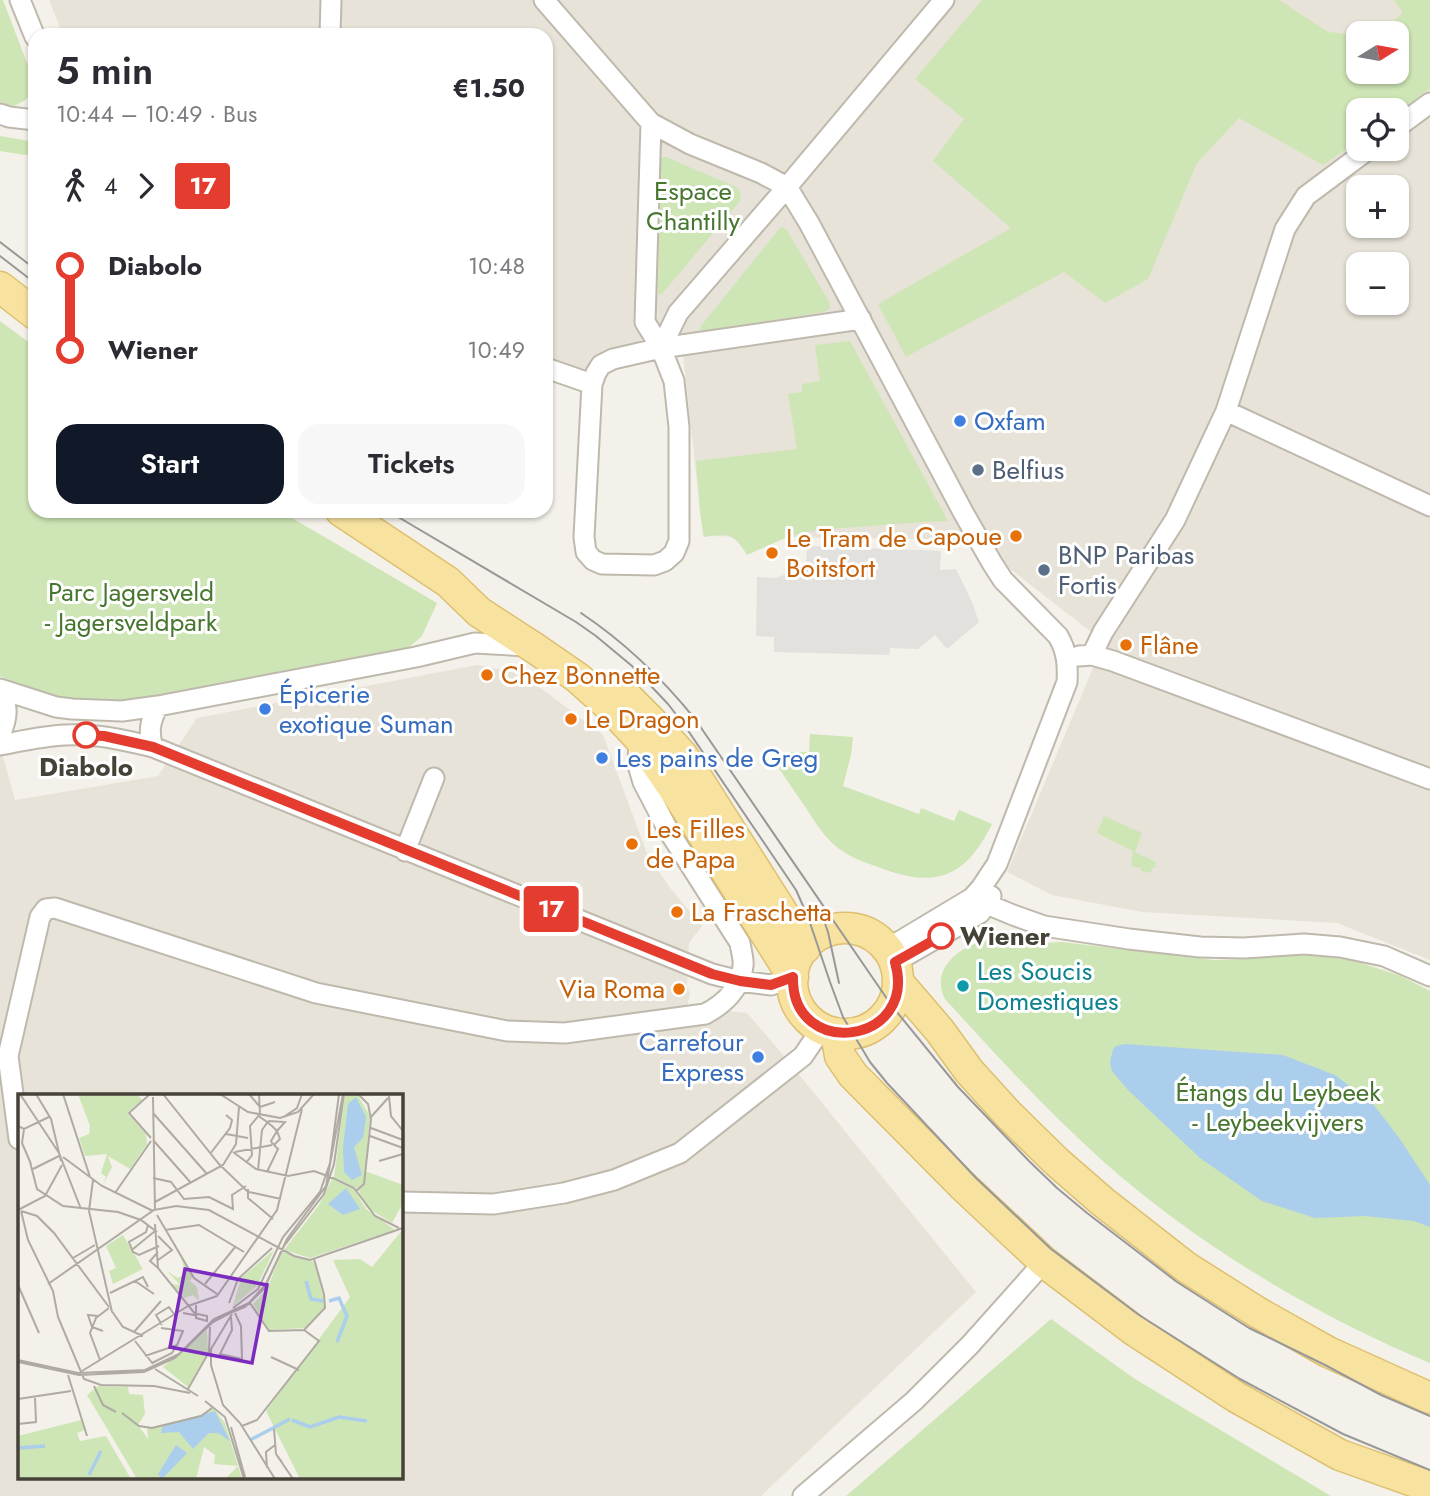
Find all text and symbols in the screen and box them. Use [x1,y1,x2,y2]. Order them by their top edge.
north arrow [1346,21,1409,84]
map controls [1346,21,1409,315]
text: 5 min [56,43,153,98]
text: €1.50 [452,69,525,107]
text: 10:44 – 10:49 · Bus [56,97,257,131]
button: locate [1346,98,1409,161]
icon: walk [56,167,94,205]
icon: forward [127,167,165,205]
text: 17 [189,168,216,203]
text: 4 [104,169,117,203]
park label: Espace Chantilly [646,172,741,240]
button: + [1346,175,1409,238]
text: Diabolo [108,247,202,285]
text: 10:48 [468,249,525,283]
button: − [1346,252,1409,315]
text: Wiener [108,331,198,369]
text: 10:49 [467,333,525,367]
place label: Oxfam [974,402,1046,440]
marker: Oxfam [952,413,968,429]
button: Start [56,424,284,504]
button: Tickets [298,424,525,504]
place label: Belfius [992,451,1064,489]
marker: Belfius [970,462,986,478]
place label: Capoue [916,517,1002,555]
place label: Le Tram de Boitsfort [786,519,907,587]
marker: Capoue [1008,528,1024,544]
place label: BNP Paribas Fortis [1058,536,1194,604]
marker: Le Tram de Boitsfort [764,545,780,561]
marker: BNP Paribas Fortis [1036,562,1052,578]
park label: Parc Jagersveld - Jagersveldpark [45,573,218,641]
place label: Flâne [1140,626,1199,664]
marker: Flâne [1118,637,1134,653]
place label: Chez Bonnette [501,656,660,694]
marker: Chez Bonnette [479,667,495,683]
place label: Épicerie exotique Suman [279,675,454,743]
place label: Le Dragon [585,700,700,738]
marker: Épicerie exotique Suman [257,701,273,717]
marker: Le Dragon [563,711,579,727]
marker: Diabolo [73,722,99,748]
place label: Les pains de Greg [616,739,818,777]
place label: Diabolo [39,748,133,786]
marker: Les pains de Greg [594,750,610,766]
place label: Les Filles de Papa [646,810,745,878]
marker: Les Filles de Papa [624,836,640,852]
line badge: 17 [520,886,582,932]
text: 17 [538,891,564,926]
place label: La Fraschetta [691,893,832,931]
marker: La Fraschetta [669,904,685,920]
place label: Wiener [960,917,1051,955]
marker: Wiener [928,923,954,949]
place label: Les Soucis Domestiques [977,952,1118,1020]
place label: Via Roma [559,970,665,1008]
marker: Les Soucis Domestiques [955,978,971,994]
marker: Via Roma [671,981,687,997]
place label: Carrefour Express [639,1023,744,1091]
marker: Carrefour Express [750,1049,766,1065]
park label: Étangs du Leybeek - Leybeekvijvers [1175,1073,1381,1141]
inset map [18,1094,402,1478]

